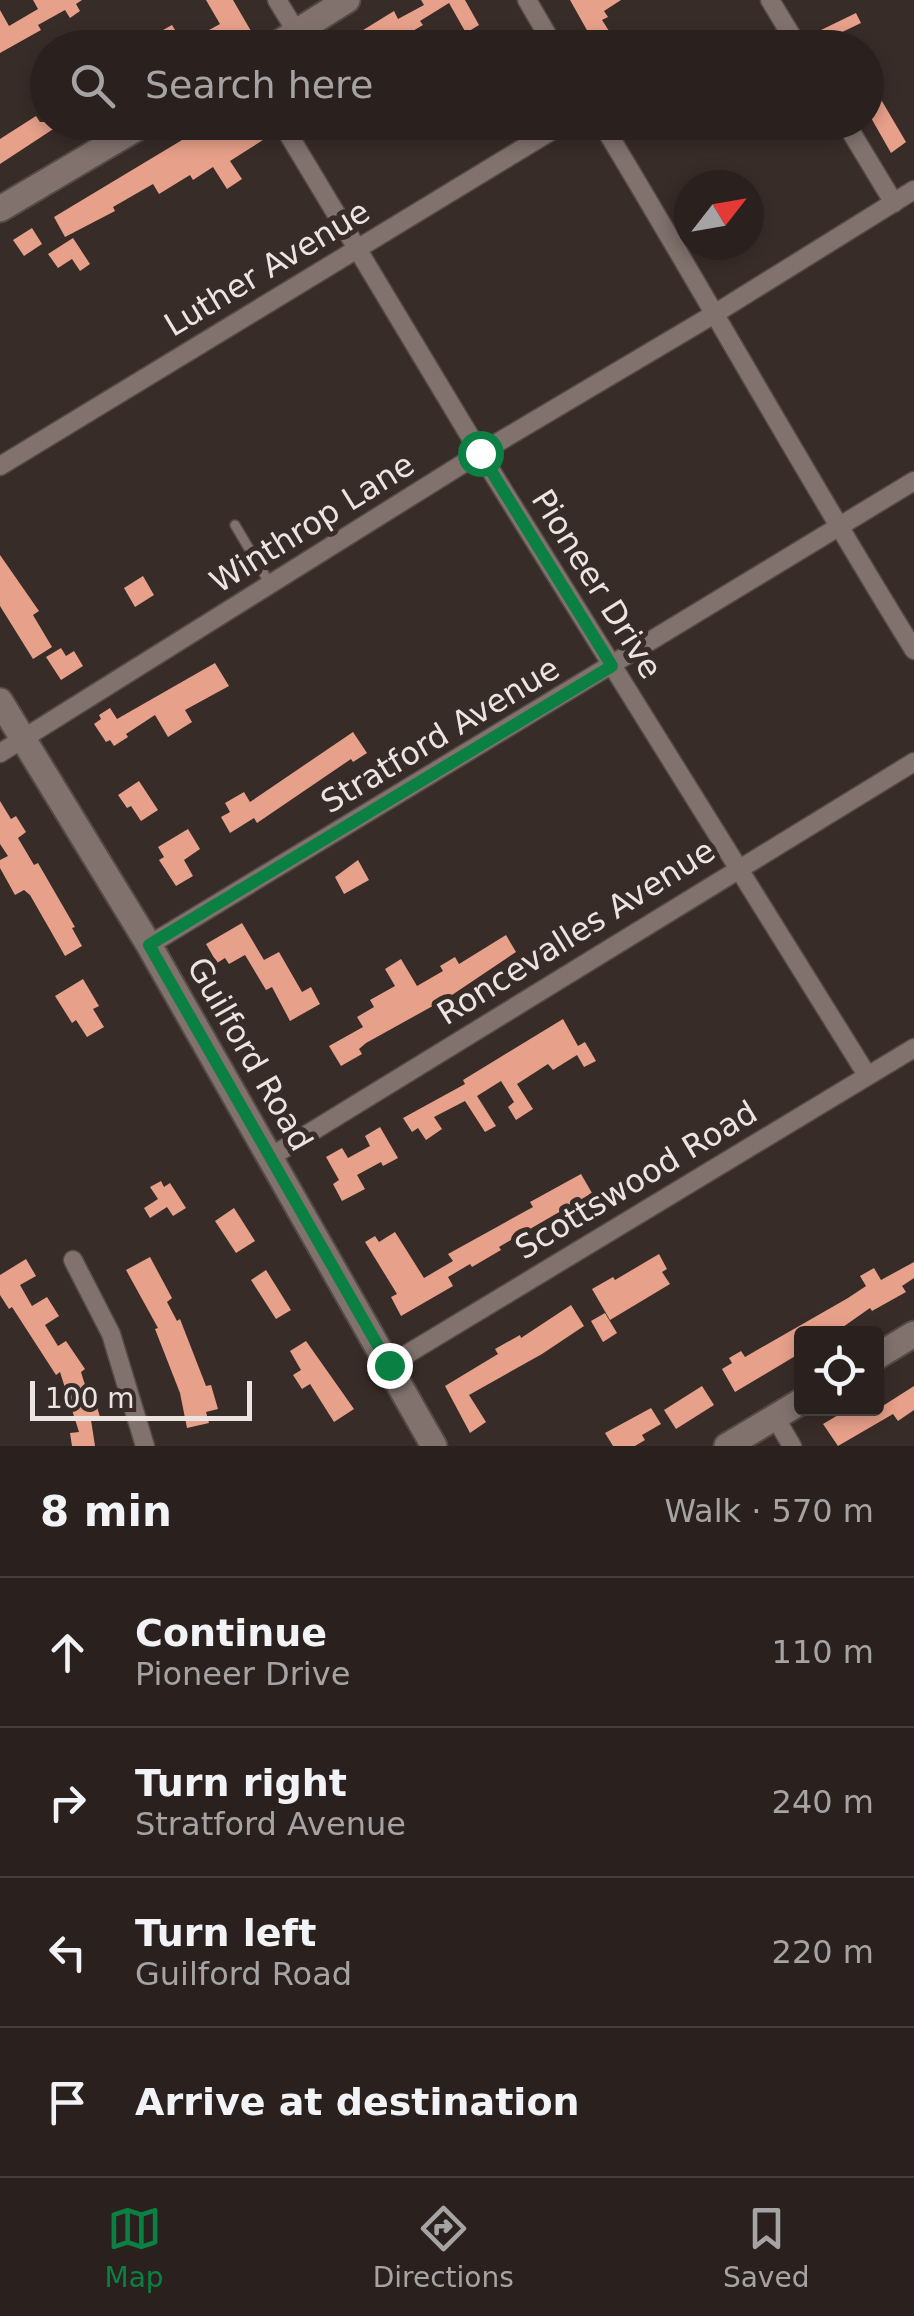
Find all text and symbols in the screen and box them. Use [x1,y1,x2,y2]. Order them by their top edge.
search box [30,30,884,140]
icon: search [65,58,120,113]
text: Search here [145,63,373,107]
north arrow [674,170,764,260]
street label: Luther Avenue [158,192,376,344]
route start [458,431,504,477]
street label: Winthrop Lane [203,445,421,601]
street label: Pioneer Drive [524,483,670,685]
street label: Stratford Avenue [314,649,566,821]
street label: Roncevalles Avenue [430,831,722,1033]
street label: Guilford Road [179,951,321,1157]
street label: Scottswood Road [508,1093,764,1267]
map controls [794,1326,884,1416]
button: locate [794,1326,884,1416]
route end [367,1343,413,1389]
scale bar [30,1376,252,1420]
text: 100 m [45,1382,135,1415]
text: 8 min [40,1487,172,1536]
text: Walk · 570 m [664,1492,874,1530]
text: Continue [135,1611,327,1655]
icon: ahead [40,1625,95,1680]
text: 110 m [772,1633,874,1671]
text: Pioneer Drive [135,1655,350,1693]
text: Turn right [135,1761,347,1805]
icon: right [40,1775,95,1830]
text: 240 m [772,1783,874,1821]
text: Stratford Avenue [135,1805,406,1843]
text: Turn left [135,1911,316,1955]
icon: left [40,1925,95,1980]
text: 220 m [772,1933,874,1971]
text: Guilford Road [135,1955,352,1993]
icon: arrive [40,2075,95,2130]
text: Arrive at destination [135,2080,580,2124]
tab: Map [105,2201,164,2294]
tab: Directions [373,2201,514,2294]
tab: Saved [723,2201,809,2294]

